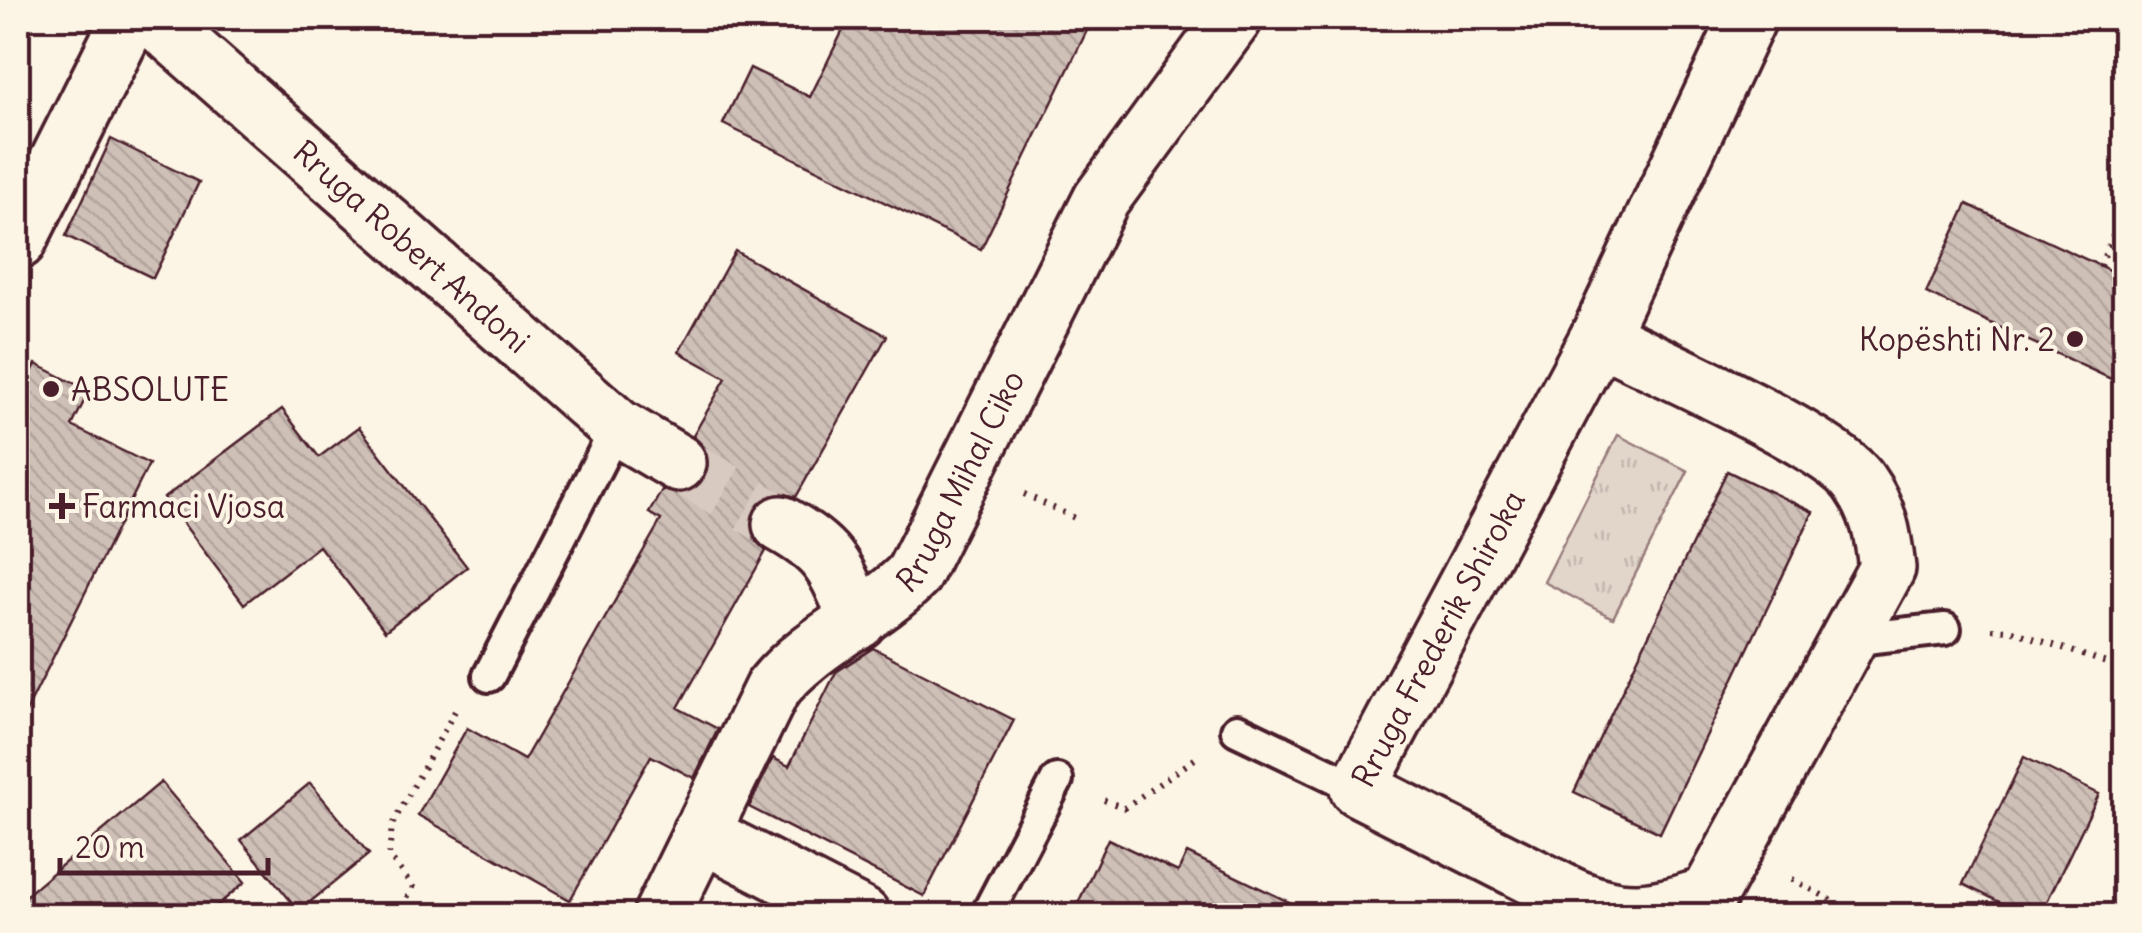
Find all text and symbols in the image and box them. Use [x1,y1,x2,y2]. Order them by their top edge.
street label: Rruga Robert Andoni [285,131,539,361]
place label: Kopështi Nr. 2 [1859,319,2055,360]
marker: Kopështi Nr. 2 [2064,328,2086,350]
street label: Rruga Mihal Ciko [887,363,1033,601]
place label: ABSOLUTE [71,369,229,410]
marker: ABSOLUTE [40,378,62,400]
street label: Rruga Frederik Shiroka [1342,483,1534,794]
place label: Farmaci Vjosa [82,486,285,527]
marker: Farmaci Vjosa [51,495,73,517]
scale bar [60,813,268,875]
text: 20 m [75,828,145,866]

